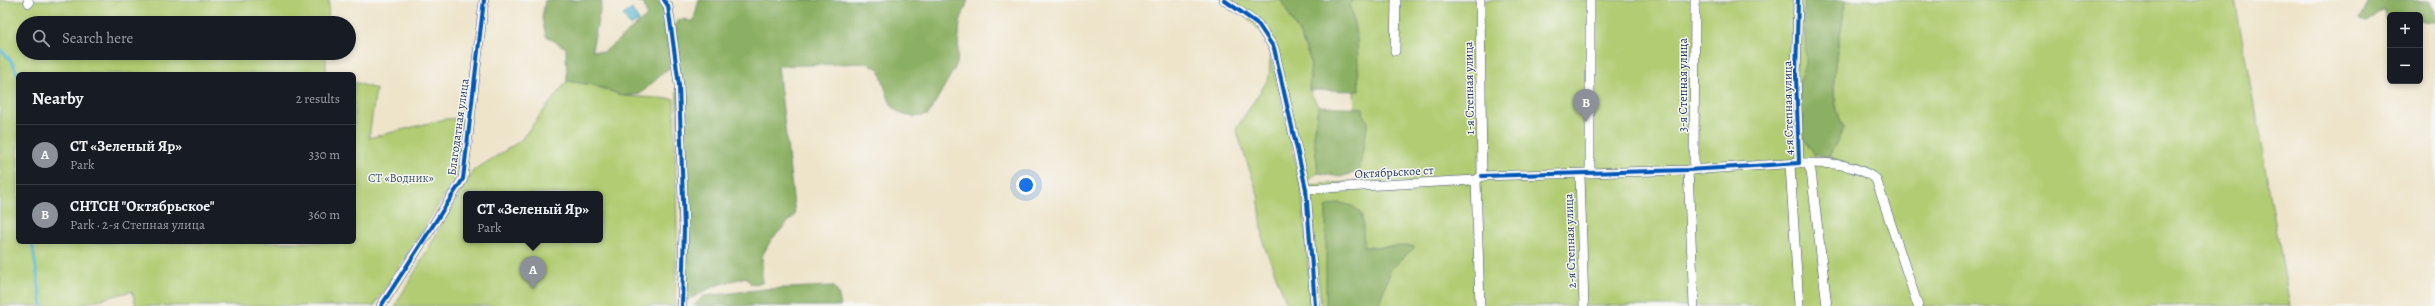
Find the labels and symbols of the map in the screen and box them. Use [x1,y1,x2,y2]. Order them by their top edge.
street label: 3-я Степная улица [1675,38,1691,132]
street label: 1-я Степная улица [1460,41,1478,135]
street label: 4-я Степная улица [1779,60,1797,155]
street label: Благодатная улица [443,77,473,177]
pin: B [1573,89,1599,122]
street label: Октябрьское ст [1354,162,1435,182]
park label: СТ «Водник» [368,170,434,186]
your location [1016,175,1036,195]
street label: 2-я Степная улица [1560,193,1580,289]
pin: A [520,256,546,289]

